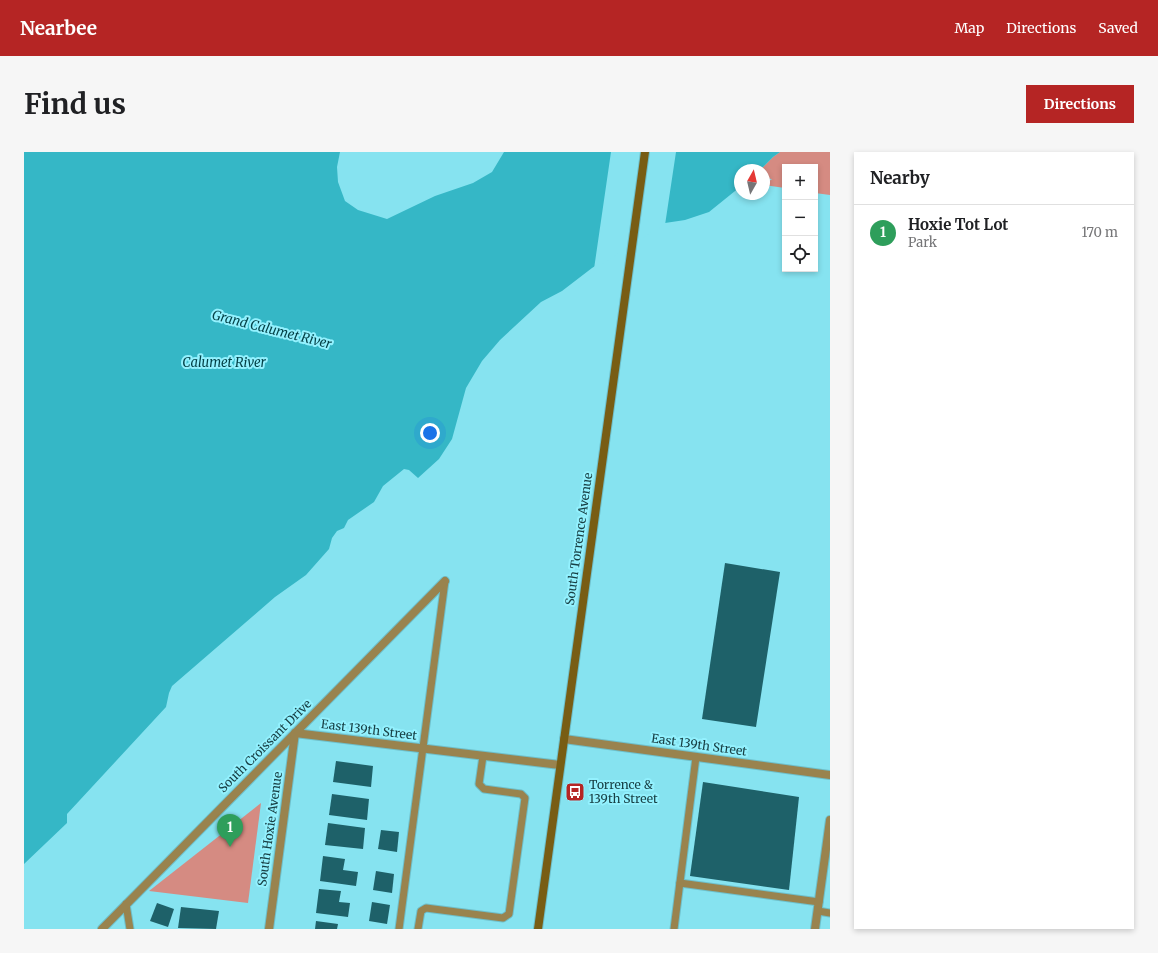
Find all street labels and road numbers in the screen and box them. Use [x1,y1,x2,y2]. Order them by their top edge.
street label: South Torrence Avenue [562,472,595,606]
street label: South Croissant Drive [215,696,314,795]
street label: East 139th Street [320,716,418,743]
street label: East 139th Street [650,730,748,759]
street label: South Hoxie Avenue [254,771,285,887]

